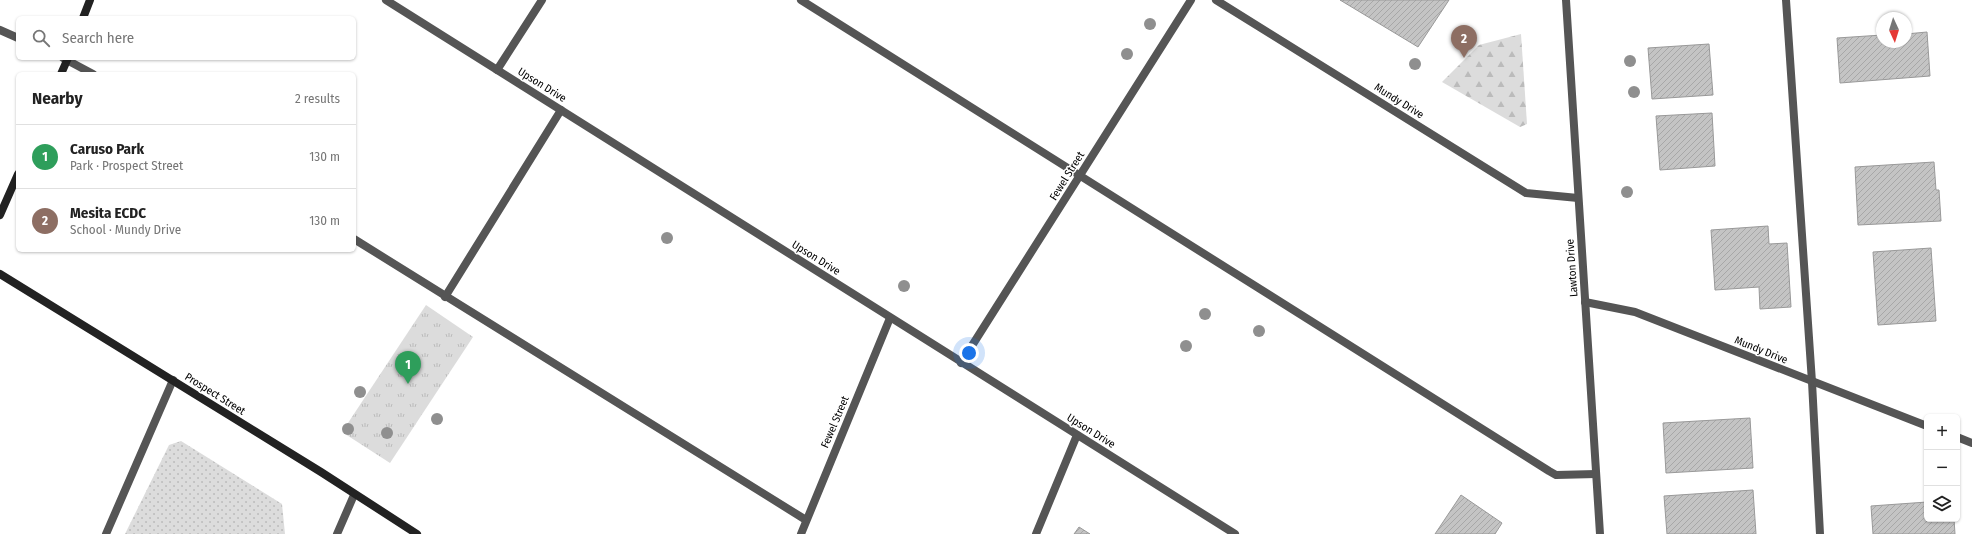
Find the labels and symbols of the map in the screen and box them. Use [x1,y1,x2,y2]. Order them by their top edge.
north arrow [1876,12,1912,48]
pin: 2 [1451,25,1477,58]
street label: Upson Drive [515,65,569,105]
street label: Mundy Drive [1372,81,1426,121]
street label: Fewel Street [1047,149,1087,203]
street label: Upson Drive [789,238,843,278]
street label: Lawton Drive [1563,239,1581,297]
street label: Mundy Drive [1733,333,1789,367]
your location [959,343,979,363]
pin: 1 [395,351,421,384]
street label: Prospect Street [182,370,248,418]
street label: Fewel Street [818,394,852,450]
street label: Upson Drive [1064,411,1118,451]

